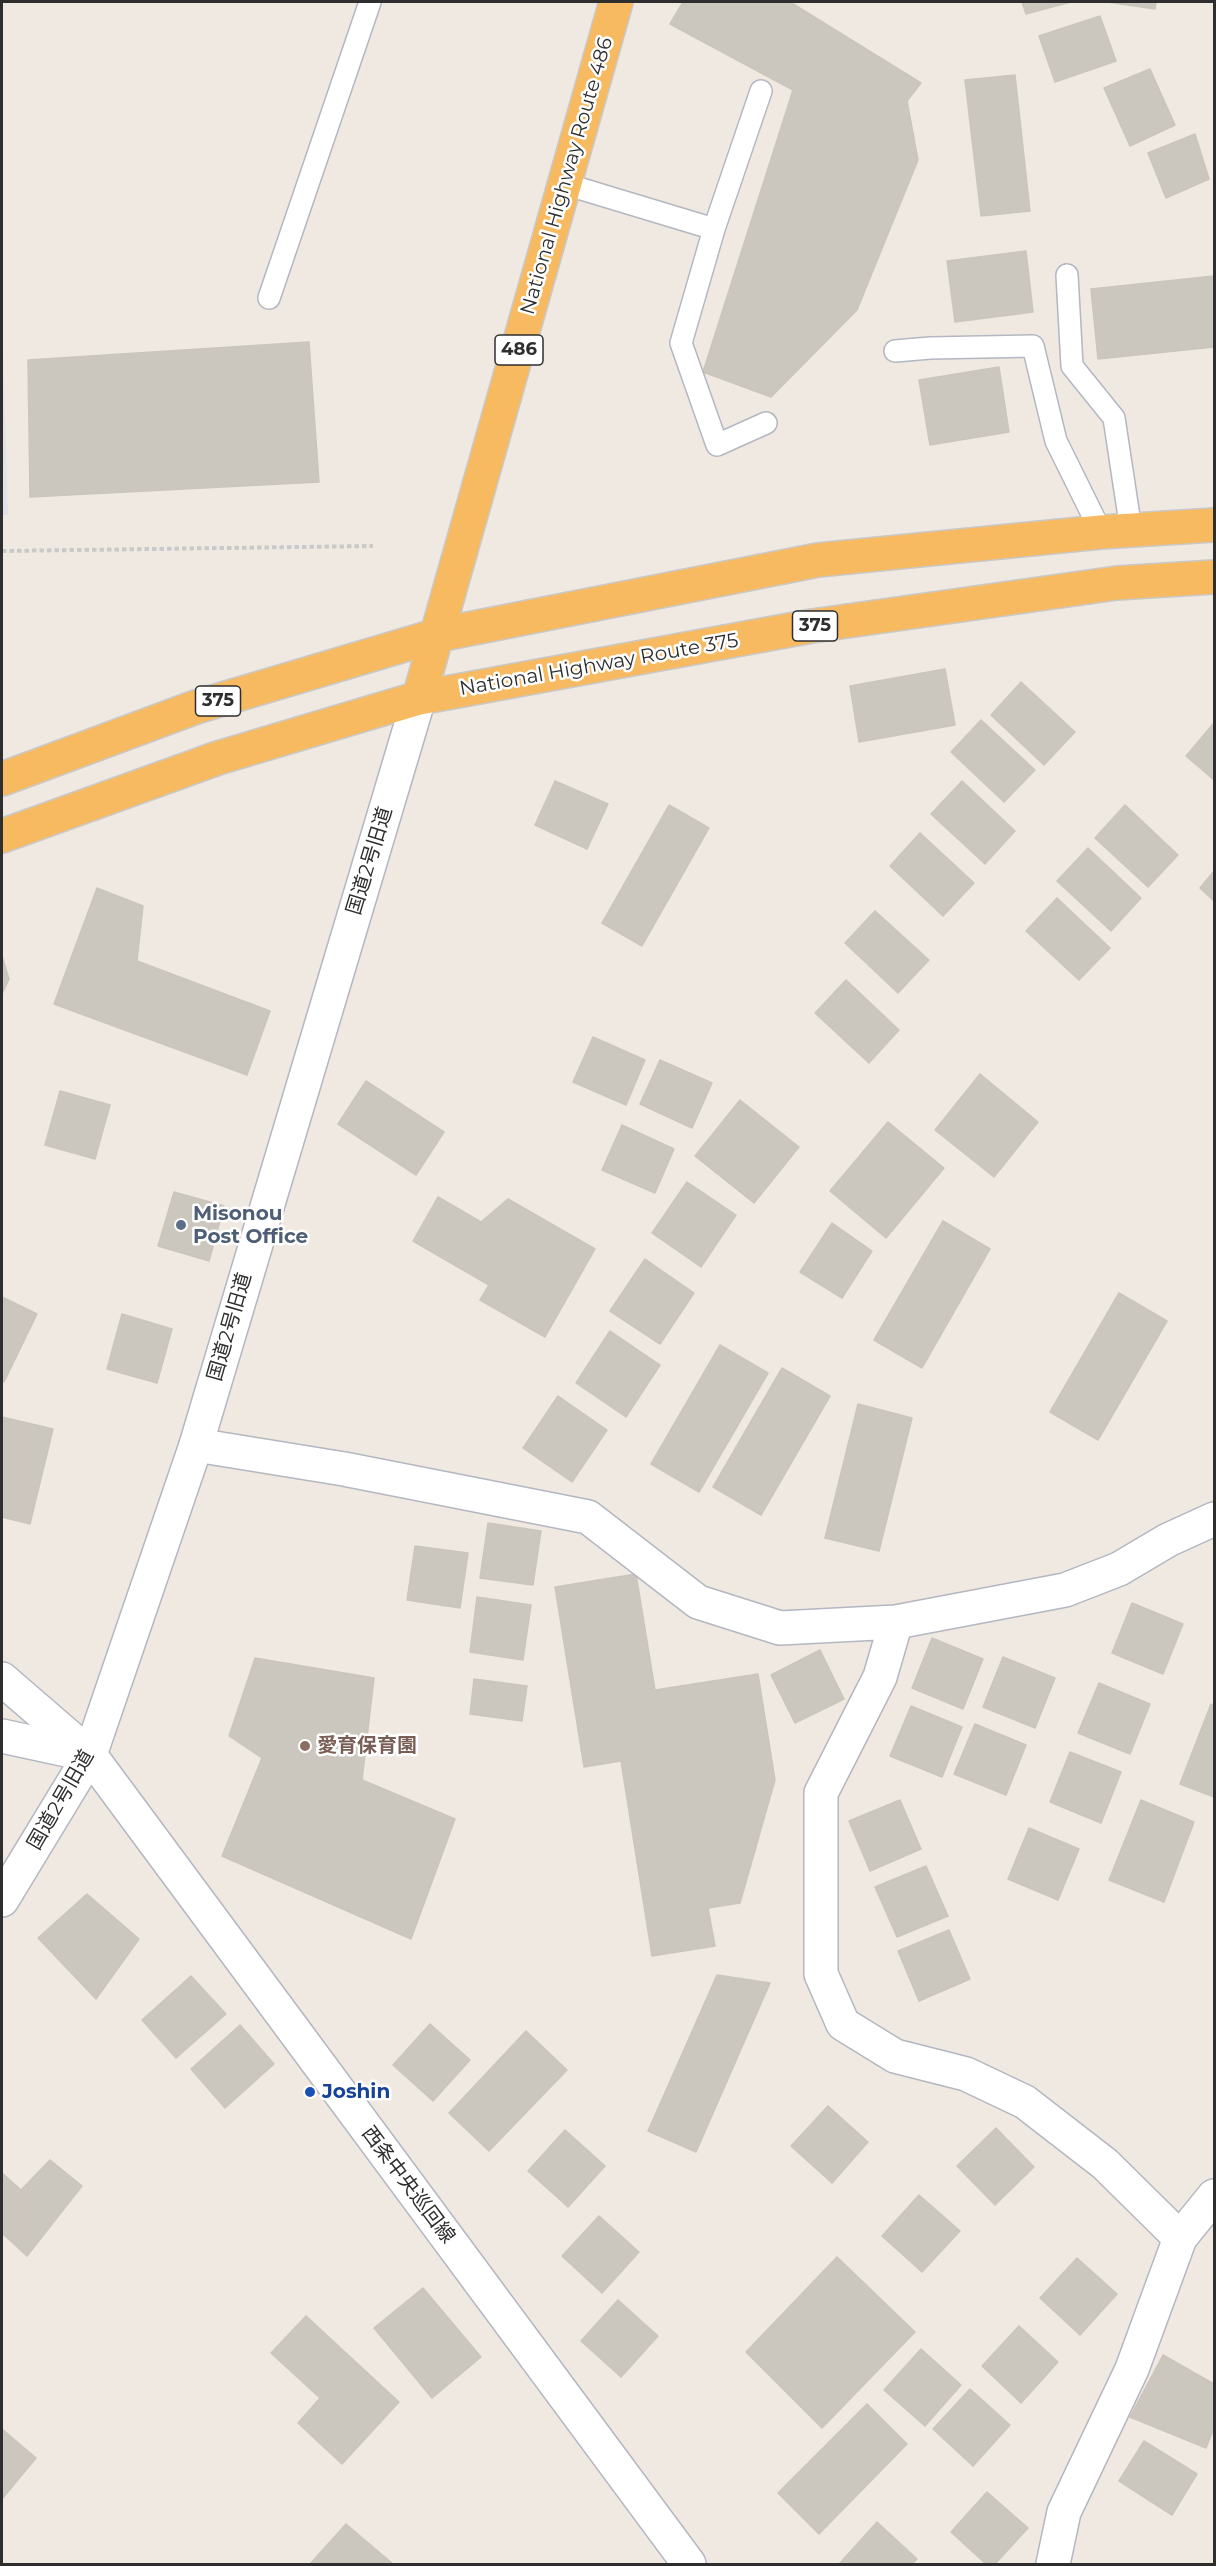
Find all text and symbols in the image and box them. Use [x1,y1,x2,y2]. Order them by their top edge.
street label: National Highway Route 486 [516,35,618,317]
road number: 486 [495,335,543,365]
road number: 375 [792,611,838,641]
street label: National Highway Route 375 [458,629,740,701]
road number: 375 [196,686,240,716]
street label: 国道2号旧道 [342,804,398,918]
place label: Misonou Post Office [193,1202,308,1249]
marker: Misonou Post Office [174,1218,188,1232]
street label: 国道2号旧道 [203,1270,257,1384]
place label: 愛育保育園 [317,1734,417,1758]
marker: 愛育保育園 [298,1739,312,1753]
street label: 国道2号旧道 [23,1746,99,1854]
place label: Joshin [322,2080,390,2104]
marker: Joshin [303,2085,317,2099]
street label: 西条中央巡回線 [356,2122,460,2248]

